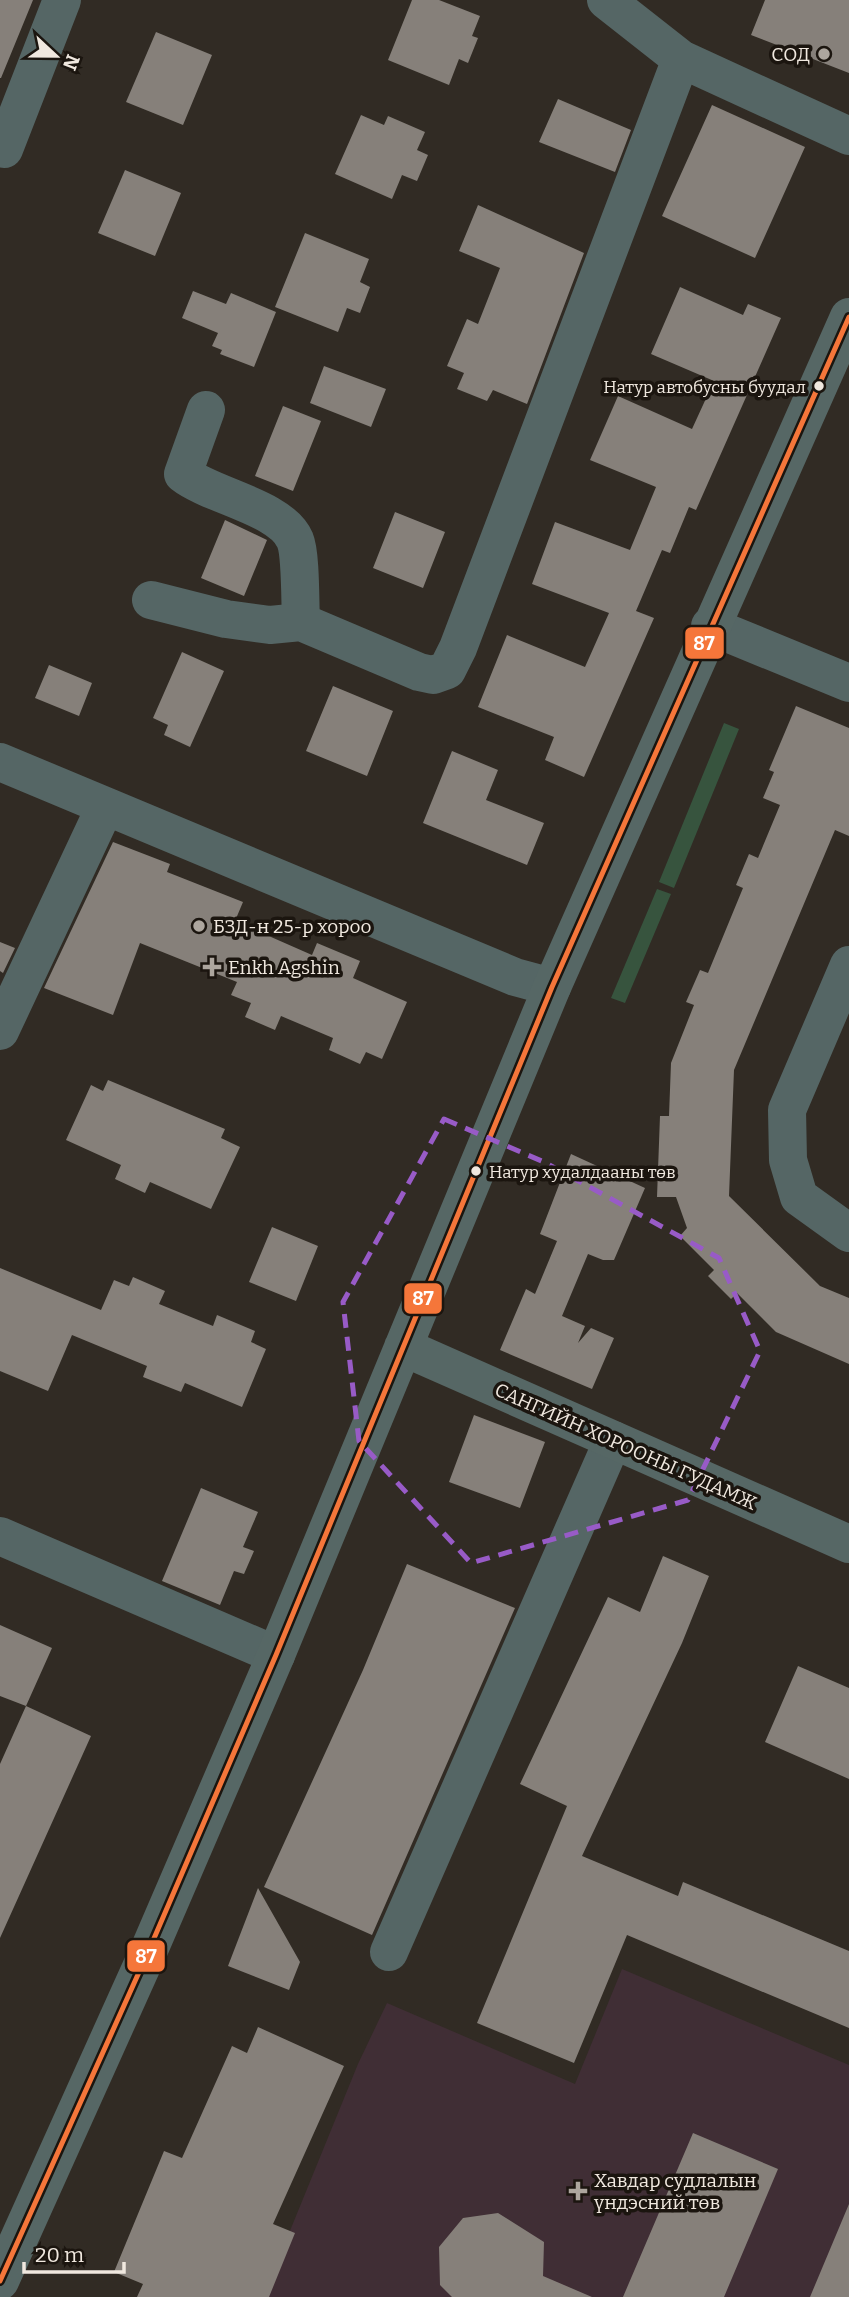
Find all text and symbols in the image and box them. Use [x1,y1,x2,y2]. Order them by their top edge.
north arrow [21,21,91,91]
place label: СОД [771,43,810,66]
marker: СОД [816,46,832,62]
text: N [58,51,85,74]
place label: Натур автобусны буудал [603,377,806,398]
marker: Натур автобусны буудал [812,379,826,393]
line badge: 87 [684,626,725,660]
text: 87 [693,632,715,655]
place label: БЗД-н 25-р хороо [213,915,371,938]
marker: БЗД-н 25-р хороо [191,918,207,934]
place label: Enkh Agshin [228,956,340,979]
marker: Enkh Agshin [202,957,222,977]
place label: Натур худалдааны төв [489,1162,676,1183]
marker: Натур худалдааны төв [469,1164,483,1178]
line badge: 87 [403,1282,443,1315]
text: 87 [412,1287,434,1310]
street label: САНГИЙН ХОРООНЫ ГУДАМЖ [491,1378,760,1515]
line badge: 87 [126,1939,166,1973]
text: 87 [135,1945,157,1968]
place label: Хавдар судлалын үндэсний төв [593,2169,756,2214]
marker: Хавдар судлалын үндэсний төв [568,2181,588,2201]
scale bar [24,2230,124,2274]
text: 20 m [35,2242,84,2268]

